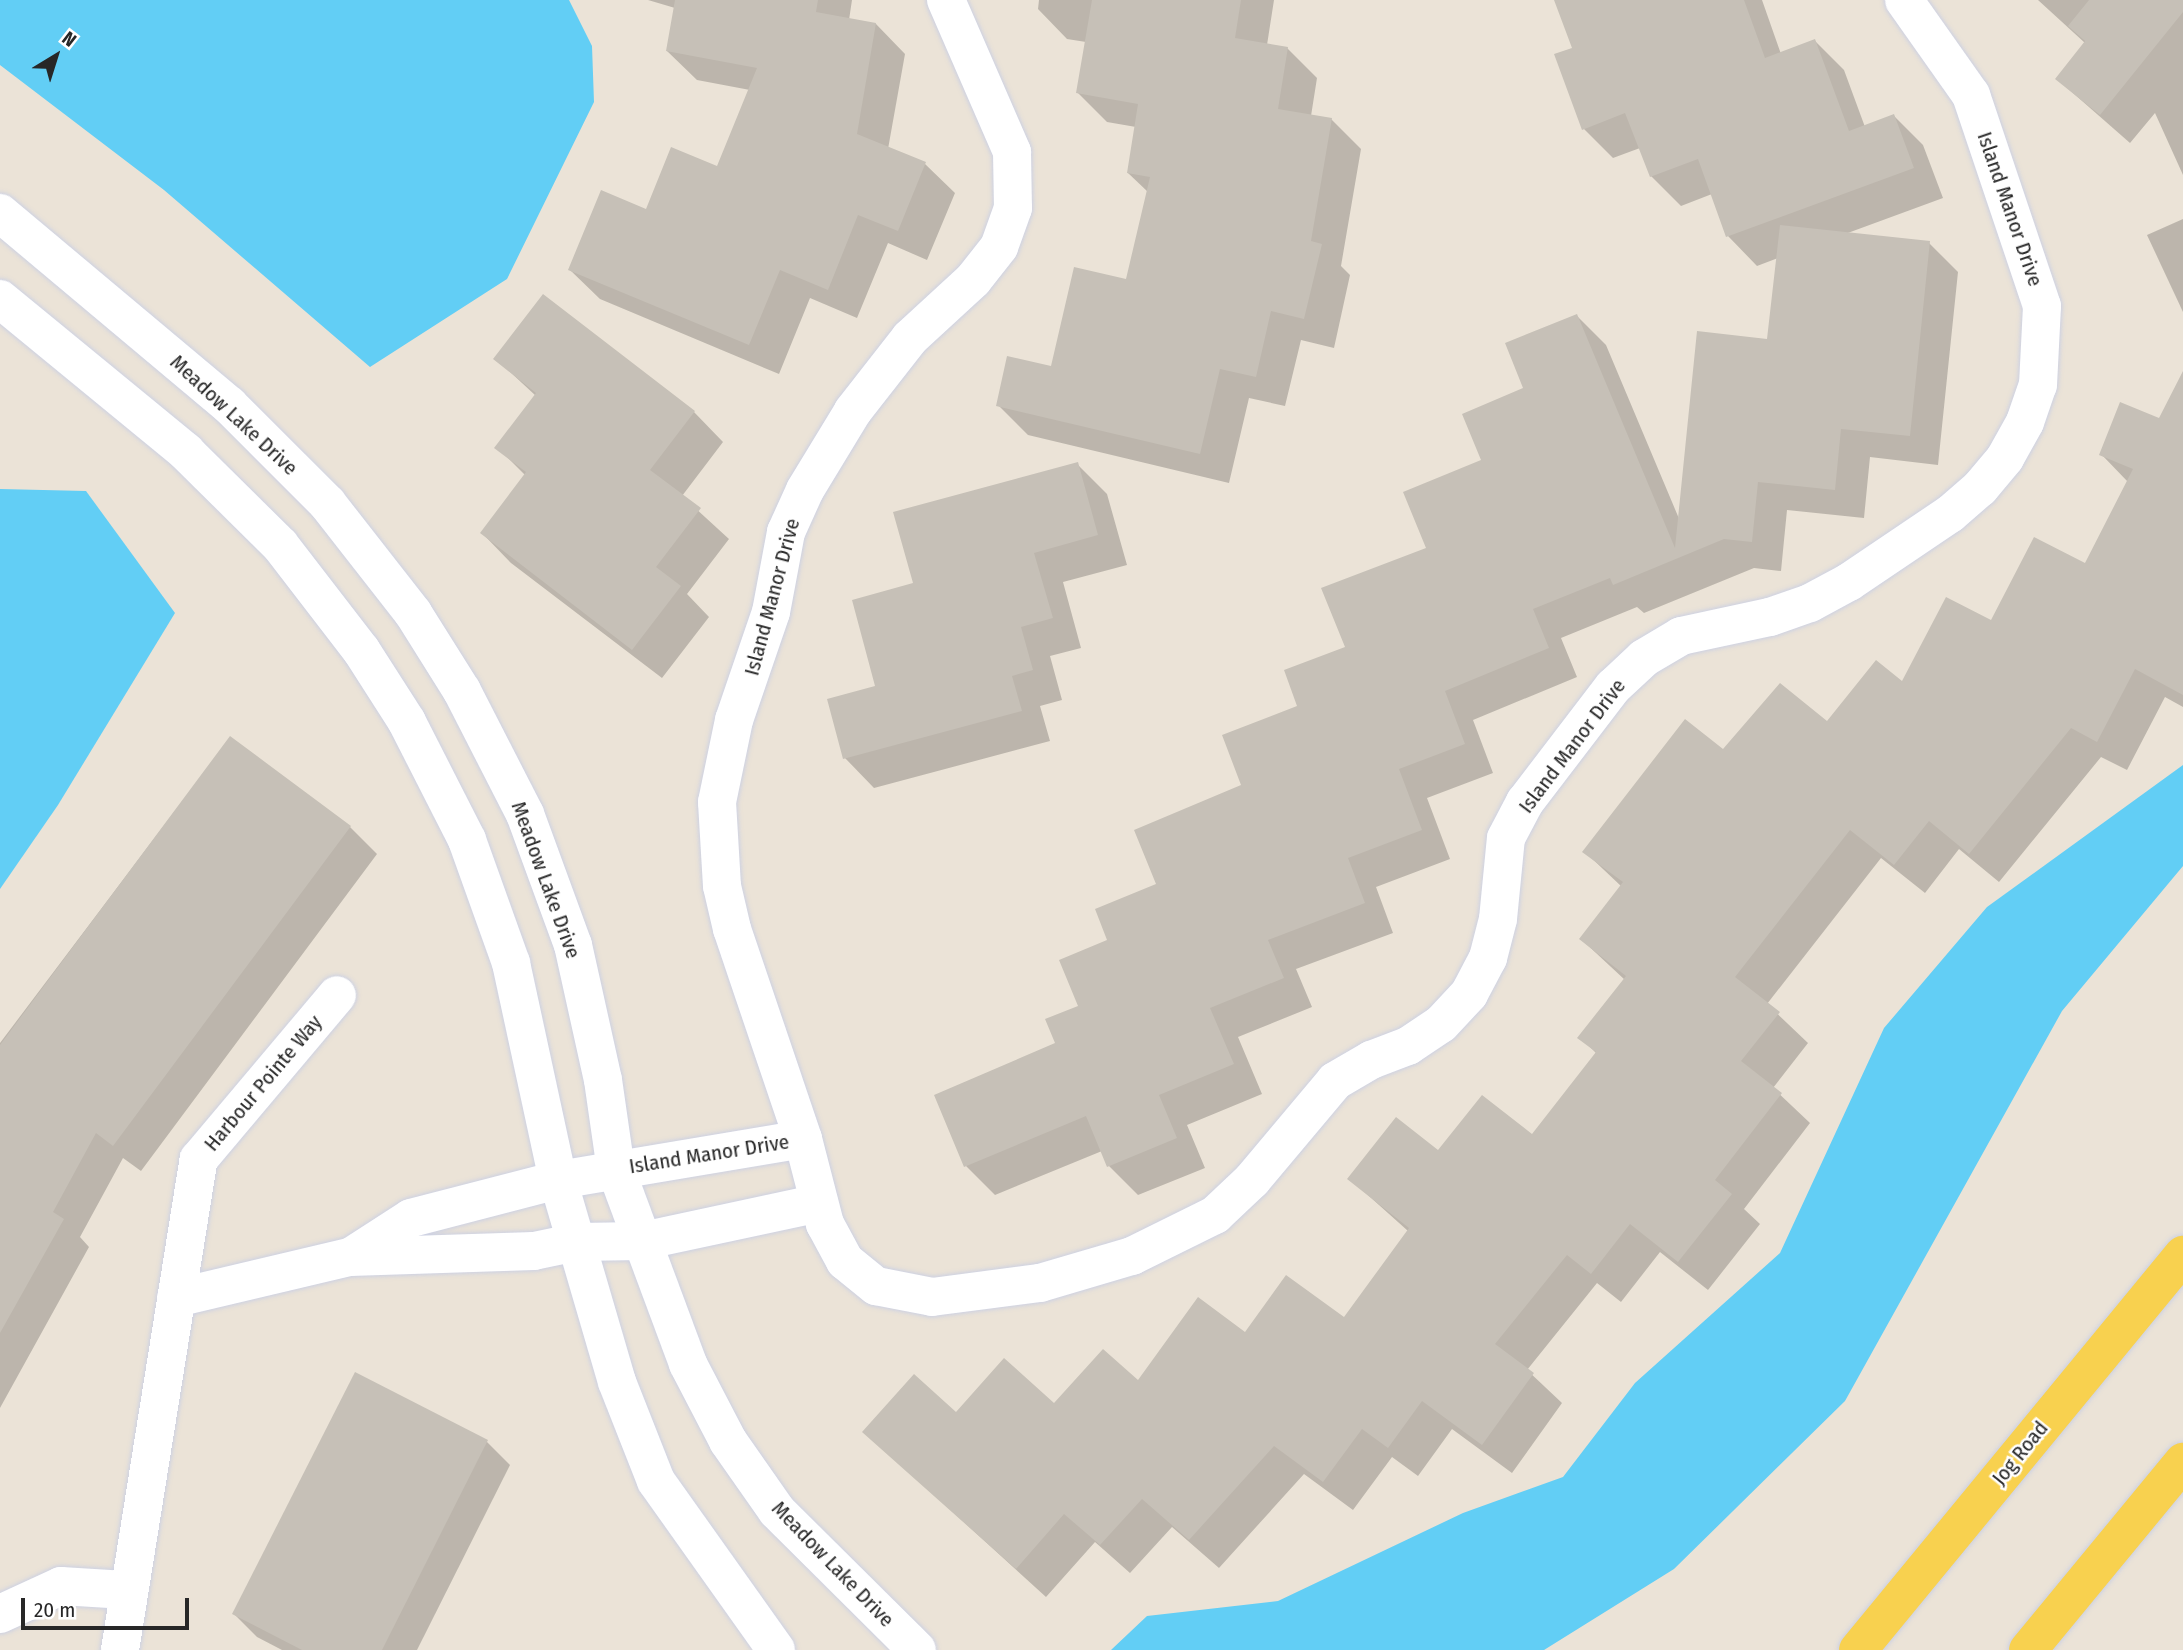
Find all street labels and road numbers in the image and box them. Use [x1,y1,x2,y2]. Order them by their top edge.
street label: Island Manor Drive [1972,129,2048,289]
street label: Meadow Lake Drive [165,349,303,481]
street label: Island Manor Drive [739,516,805,678]
street label: Island Manor Drive [1513,674,1631,818]
street label: Meadow Lake Drive [506,798,586,962]
street label: Harbour Pointe Way [199,1010,327,1156]
street label: Island Manor Drive [627,1129,791,1179]
street label: Jog Road [1987,1416,2053,1490]
street label: Meadow Lake Drive [767,1496,899,1632]

